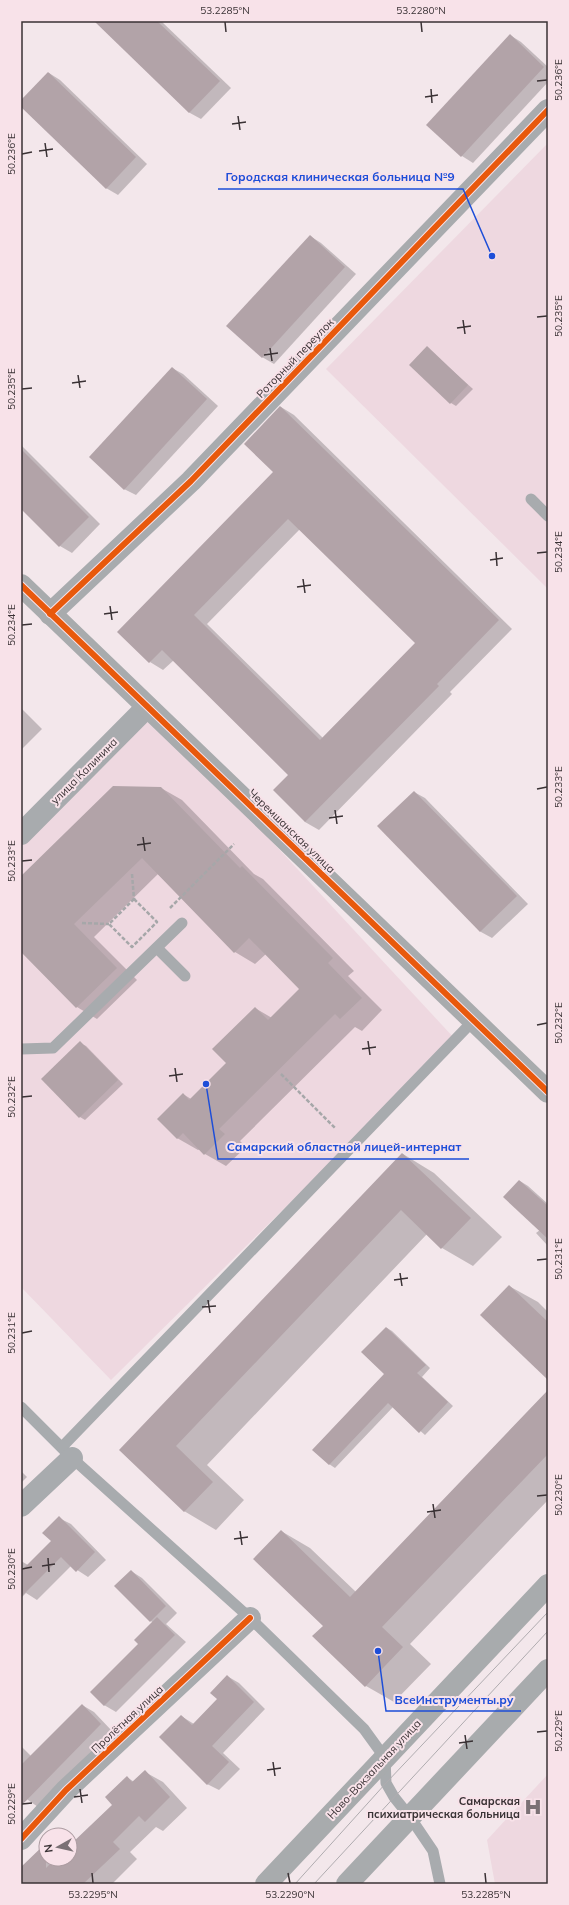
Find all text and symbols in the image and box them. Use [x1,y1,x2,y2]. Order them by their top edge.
text: 53.2285°N [200,4,250,17]
text: 53.2280°N [396,4,446,17]
text: 50.236°E [552,59,565,101]
text: 50.236°E [5,133,18,175]
callout: Городская клиническая больница №9 [218,165,463,189]
text: Городская клиническая больница №9 [225,169,455,184]
text: 50.235°E [552,295,565,337]
street label: Роторный переулок [253,315,337,401]
text: 50.235°E [5,368,18,410]
text: 50.234°E [552,531,565,573]
text: 50.234°E [5,604,18,646]
street label: улица Калинина [48,735,120,807]
text: 50.233°E [552,766,565,808]
street label: Черемшанская улица [246,786,338,876]
text: 50.233°E [5,840,18,882]
text: 50.232°E [552,1002,565,1044]
text: 50.232°E [5,1076,18,1118]
callout: Самарский областной лицей-интернат [218,1135,469,1159]
text: Самарский областной лицей-интернат [227,1139,461,1154]
text: 50.231°E [552,1238,565,1280]
text: 50.231°E [5,1312,18,1354]
text: 50.230°E [552,1474,565,1516]
text: 50.230°E [5,1548,18,1590]
street label: Пролётная улица [88,1682,166,1756]
callout: ВсеИнструменты.ру [386,1687,521,1711]
text: ВсеИнструменты.ру [395,1692,514,1707]
text: 50.229°E [552,1710,565,1752]
street label: Ново-Вокзальная улица [324,1716,424,1822]
text: 50.229°E [5,1783,18,1825]
place label: Самарская психиатрическая больница [367,1794,520,1821]
hospital icon: Самарская психиатрическая больница [523,1797,543,1817]
north arrow [38,1827,78,1867]
text: N [41,1843,56,1853]
text: 53.2295°N [68,1888,118,1901]
text: 53.2290°N [265,1888,315,1901]
text: 53.2285°N [461,1888,511,1901]

